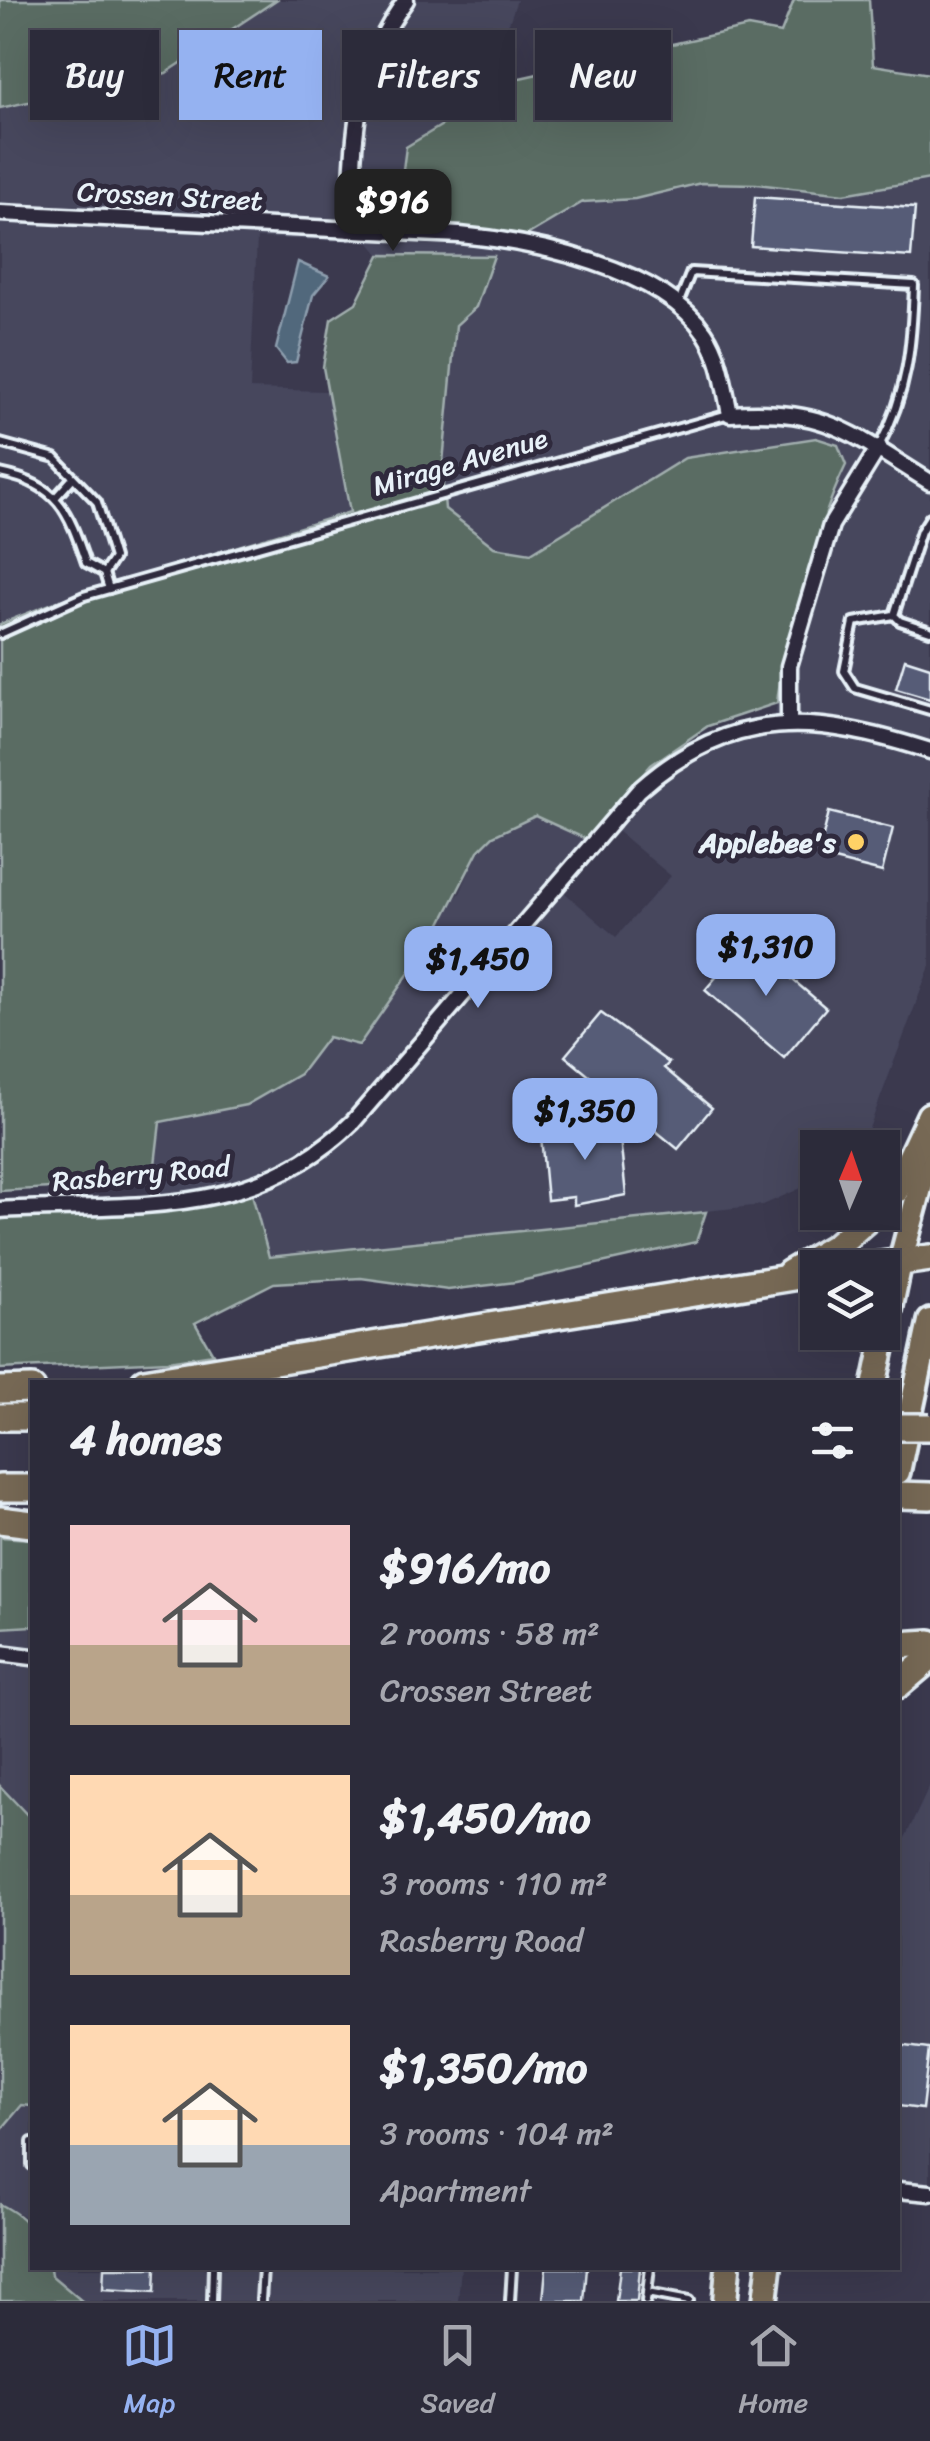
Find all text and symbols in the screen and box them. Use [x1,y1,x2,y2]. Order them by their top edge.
chip: Buy [30,30,159,120]
chip: Rent [179,30,322,120]
chip: Filters [342,30,515,120]
chip: New [535,30,671,120]
street label: Crossen Street [76,167,264,225]
pin: $916 [334,169,452,254]
text: $916 [356,173,430,230]
street label: Mirage Avenue [367,414,553,510]
place label: Applebee's [698,818,837,867]
marker: Applebee's [845,831,867,853]
pin: $1,310 [685,914,847,999]
text: $1,310 [718,918,814,975]
pin: $1,450 [397,926,559,1011]
text: $1,450 [426,930,530,987]
pin: $1,350 [504,1078,666,1163]
text: $1,350 [534,1082,636,1139]
north arrow [800,1130,900,1230]
map controls [800,1130,900,1350]
street label: Rasberry Road [50,1142,234,1206]
button: layers [800,1250,900,1350]
text: 4 homes [70,1403,222,1477]
icon: filters [805,1413,860,1468]
text: $916/mo [380,1531,550,1605]
icon: home [150,1565,270,1685]
text: 2 rooms · 58 m² [380,1605,600,1662]
text: Crossen Street [380,1662,592,1719]
text: $1,450/mo [380,1781,590,1855]
icon: home [150,1815,270,1935]
text: 3 rooms · 110 m² [380,1855,608,1912]
text: Rasberry Road [380,1912,583,1969]
text: $1,350/mo [380,2031,587,2105]
icon: home [150,2065,270,2185]
text: 3 rooms · 104 m² [380,2105,614,2162]
text: Apartment [380,2162,531,2219]
tab: Map [122,2318,177,2427]
tab: Saved [421,2318,494,2427]
tab: Home [738,2318,808,2427]

